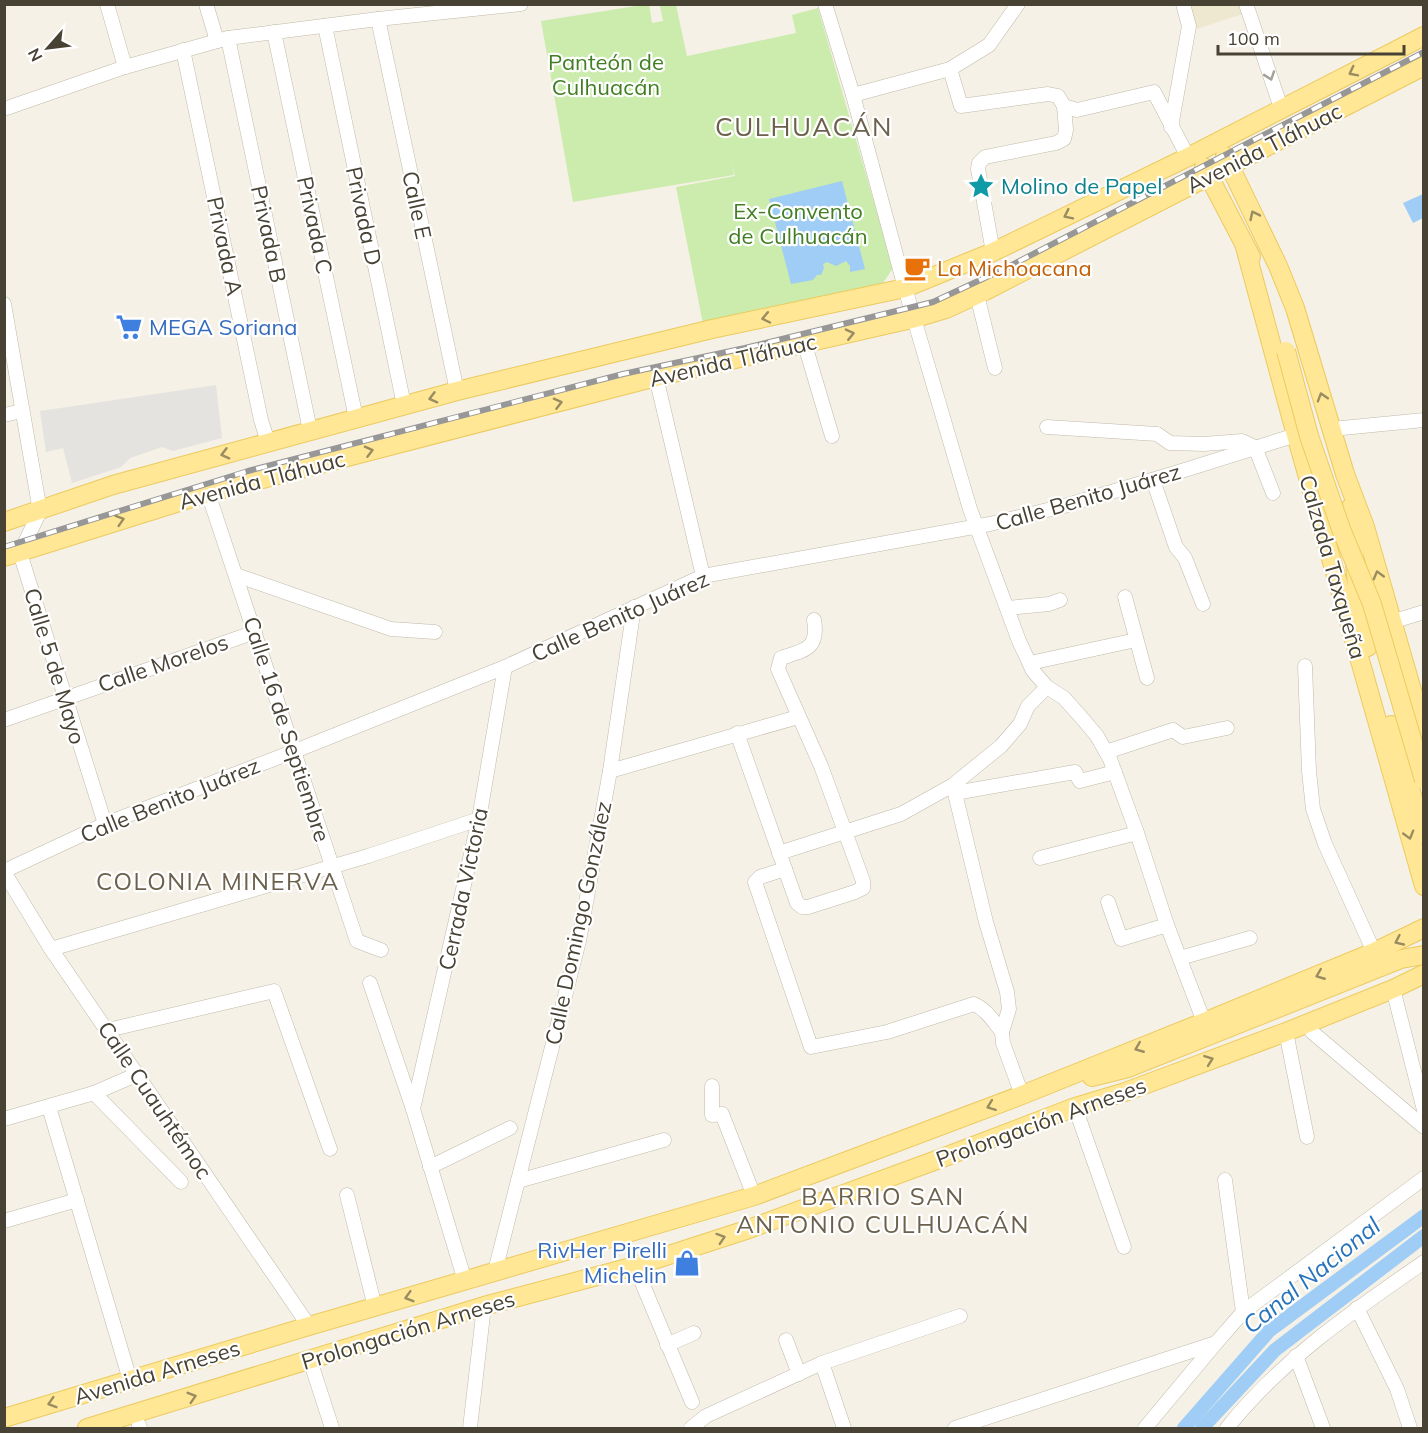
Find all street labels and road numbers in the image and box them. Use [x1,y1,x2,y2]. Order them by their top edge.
street label: Avenida Tláhuac [1182,97,1347,199]
street label: Privada D [340,164,388,268]
street label: Calle E [396,168,438,242]
street label: Privada C [291,174,339,276]
street label: Privada B [245,183,293,285]
street label: Privada A [201,194,249,298]
street label: Avenida Tláhuac [647,327,819,393]
street label: Avenida Tláhuac [176,444,348,516]
street label: Calle Benito Juárez [992,457,1184,537]
street label: Calzada Taxqueña [1293,472,1373,662]
street label: Calle Benito Juárez [527,564,713,668]
street label: Calle 5 de Mayo [18,584,92,748]
street label: Calle 16 de Septiembre [237,613,337,845]
street label: Calle Morelos [94,628,232,698]
street label: Calle Benito Juárez [76,751,264,849]
street label: Calle Domingo González [538,798,618,1048]
street label: Cerrada Victoria [432,805,494,973]
street label: Calle Cuauhtémoc [92,1016,218,1184]
street label: Prolongación Arneses [932,1071,1150,1173]
street label: Prolongación Arneses [298,1284,518,1376]
street label: Avenida Arneses [71,1333,243,1411]

